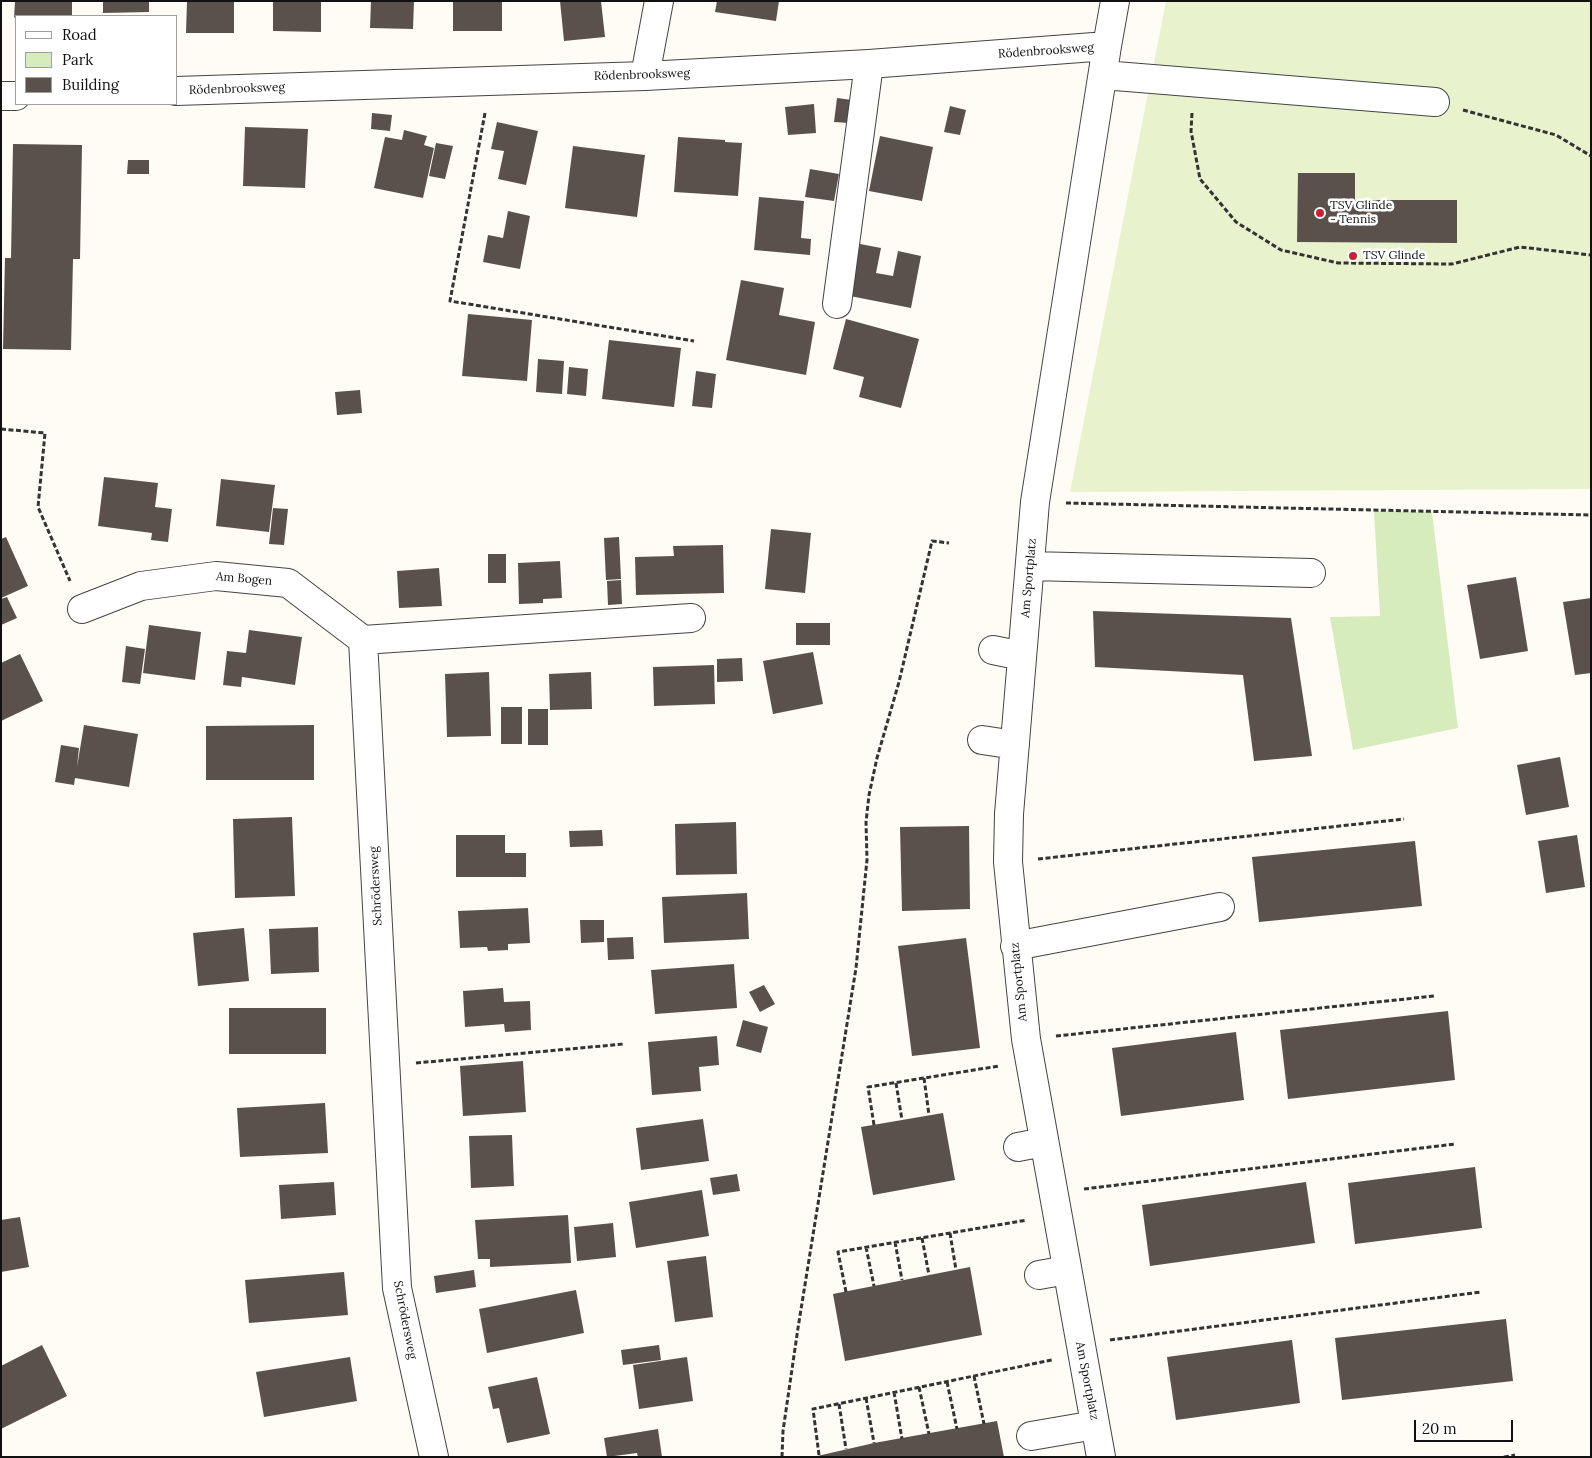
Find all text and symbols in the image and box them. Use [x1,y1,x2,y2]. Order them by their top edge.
legend [15,15,178,105]
text: Road [62,25,97,44]
street label: Rödenbrooksweg [998,40,1094,62]
text: Park [62,50,93,69]
street label: Rödenbrooksweg [594,66,690,84]
text: Building [62,75,119,94]
street label: Rödenbrooksweg [189,80,285,98]
place label: TSV Glinde - Tennis [1330,199,1392,227]
marker: TSV Glinde - Tennis [1314,207,1326,219]
place label: TSV Glinde [1363,249,1425,263]
marker: TSV Glinde [1347,250,1359,262]
street label: Am Sportplatz [1018,538,1040,618]
street label: Am Bogen [215,569,273,589]
street label: Schrödersweg [367,846,385,926]
street label: Am Sportplatz [1008,942,1030,1022]
street label: Schrödersweg [390,1280,420,1360]
street label: Am Sportplatz [1072,1341,1102,1421]
scale bar [1417,1410,1516,1442]
text: 20 m [1422,1419,1457,1438]

